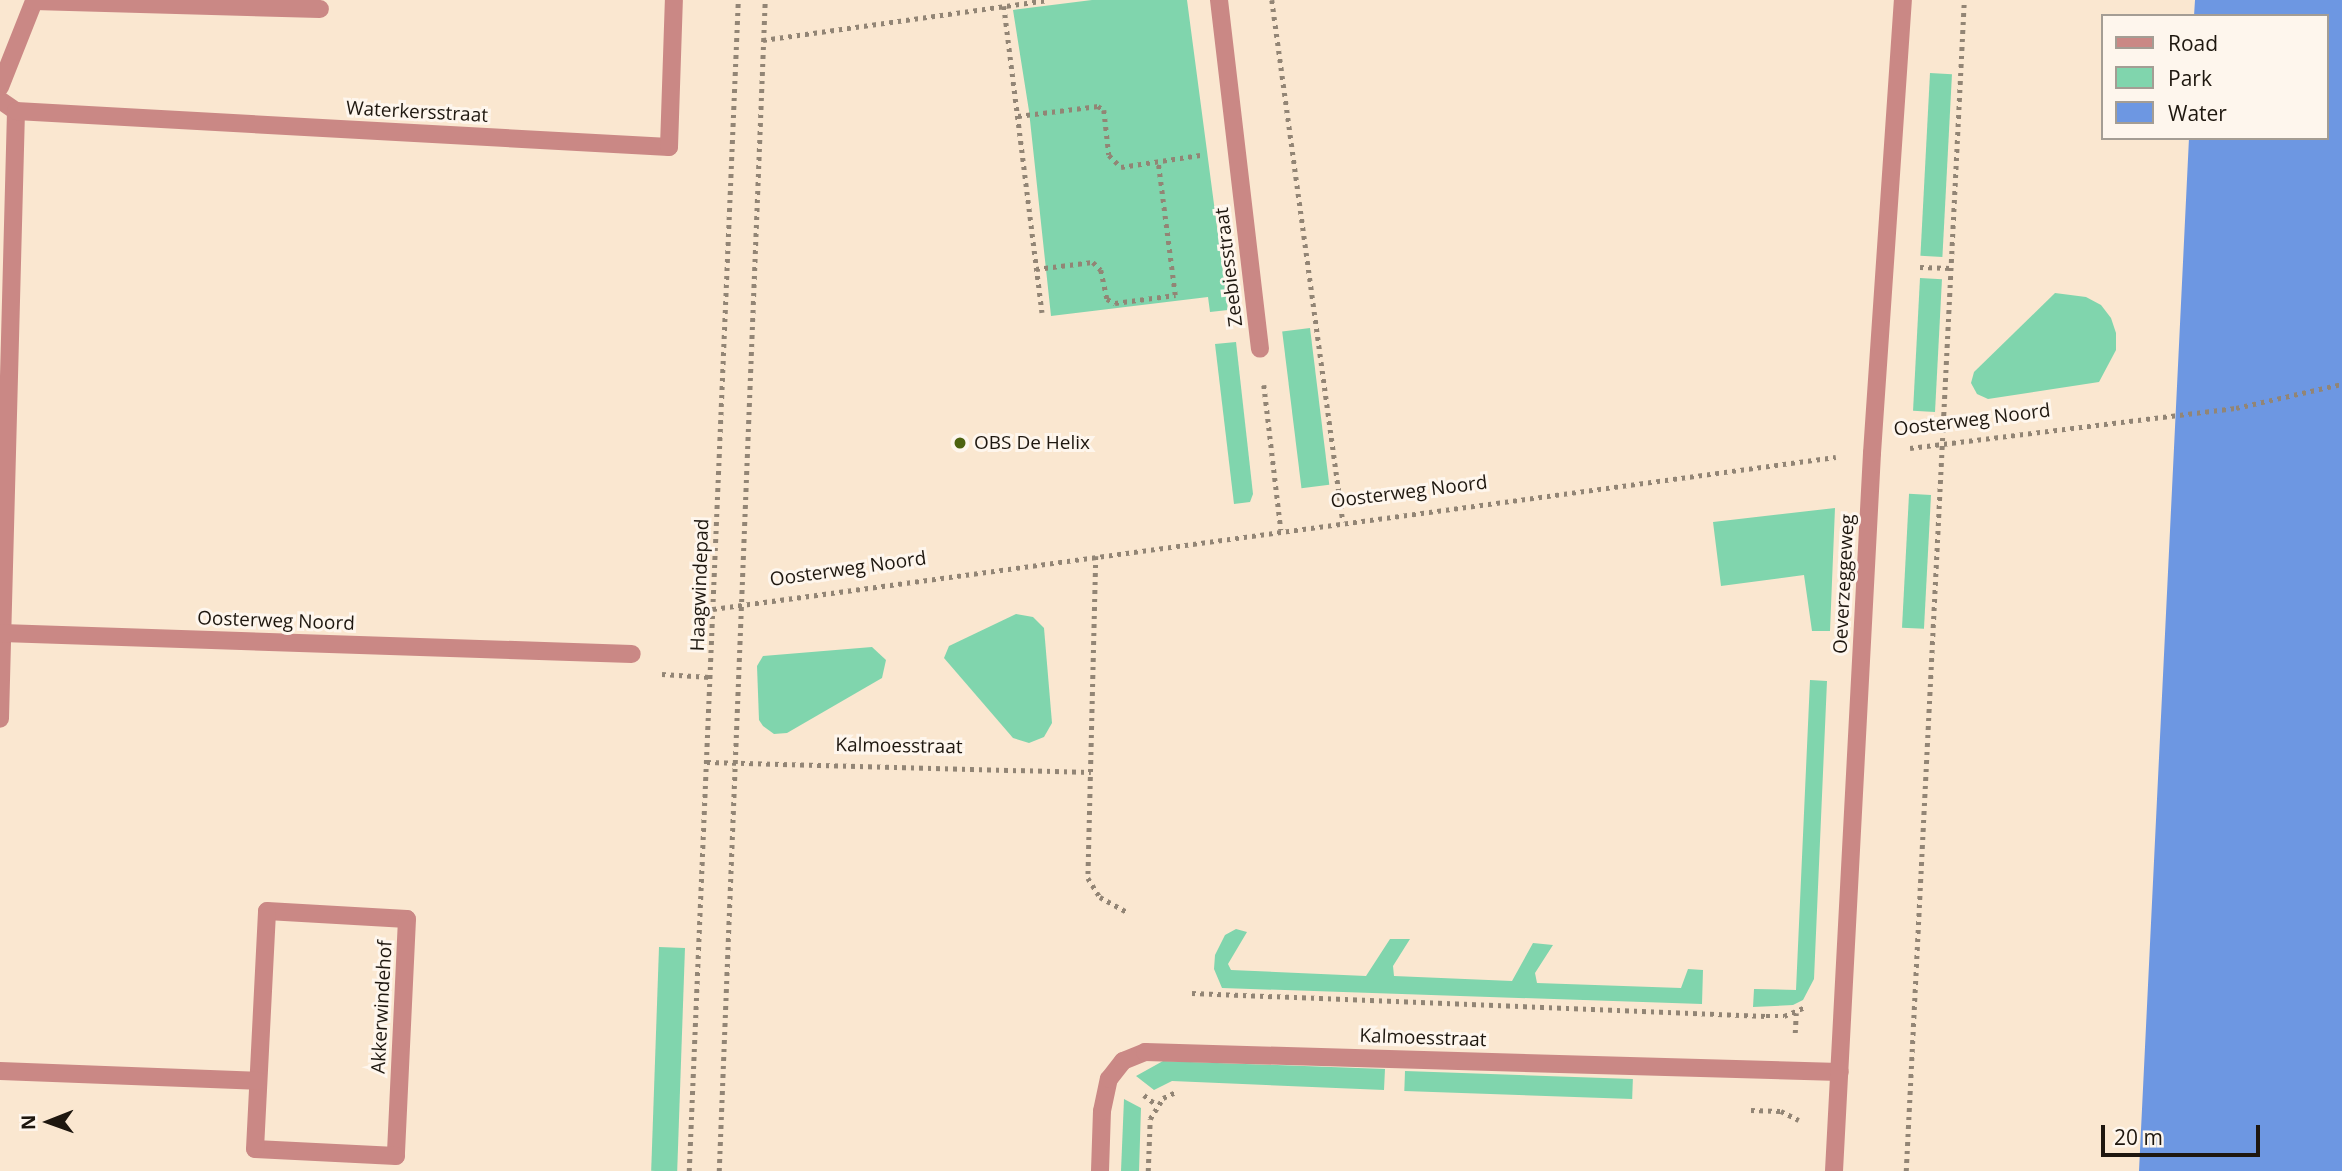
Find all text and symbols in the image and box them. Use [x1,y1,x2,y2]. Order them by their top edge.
legend [2100,14,2328,140]
text: Road [2168,29,2218,57]
text: Park [2168,64,2212,92]
street label: Waterkersstraat [345,97,489,127]
text: Water [2168,99,2227,127]
street label: Zeebiesstraat [1210,206,1248,328]
street label: Oosterweg Noord [1892,399,2052,441]
place label: OBS De Helix [974,432,1090,454]
marker: OBS De Helix [952,435,968,451]
street label: Oosterweg Noord [1329,471,1489,513]
street label: Oeverzeggeweg [1829,514,1859,654]
street label: Haagwindepad [686,518,714,652]
street label: Oosterweg Noord [768,547,928,591]
street label: Oosterweg Noord [197,607,355,635]
street label: Kalmoesstraat [835,733,963,759]
street label: Akkerwindehof [367,940,397,1074]
street label: Kalmoesstraat [1359,1024,1487,1052]
north arrow [14,1087,84,1157]
scale bar [2104,1112,2263,1156]
text: N [15,1114,41,1130]
text: 20 m [2114,1123,2163,1151]

